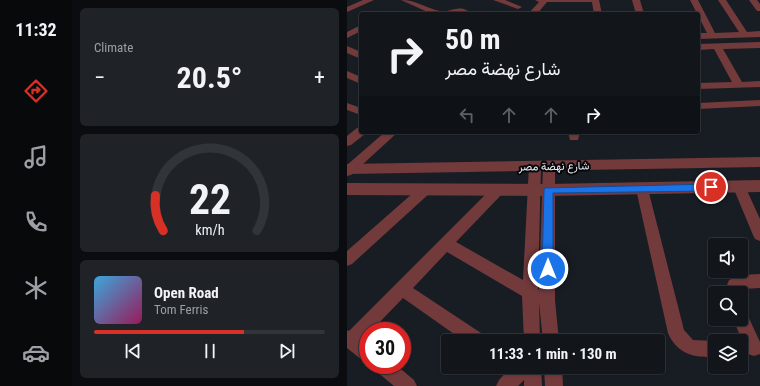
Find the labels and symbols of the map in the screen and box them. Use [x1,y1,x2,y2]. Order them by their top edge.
street label: شارع نهضة مصر [518,159,590,175]
pin [694,170,728,204]
position arrow [527,248,569,290]
speed limit sign: 30 [359,322,411,374]

